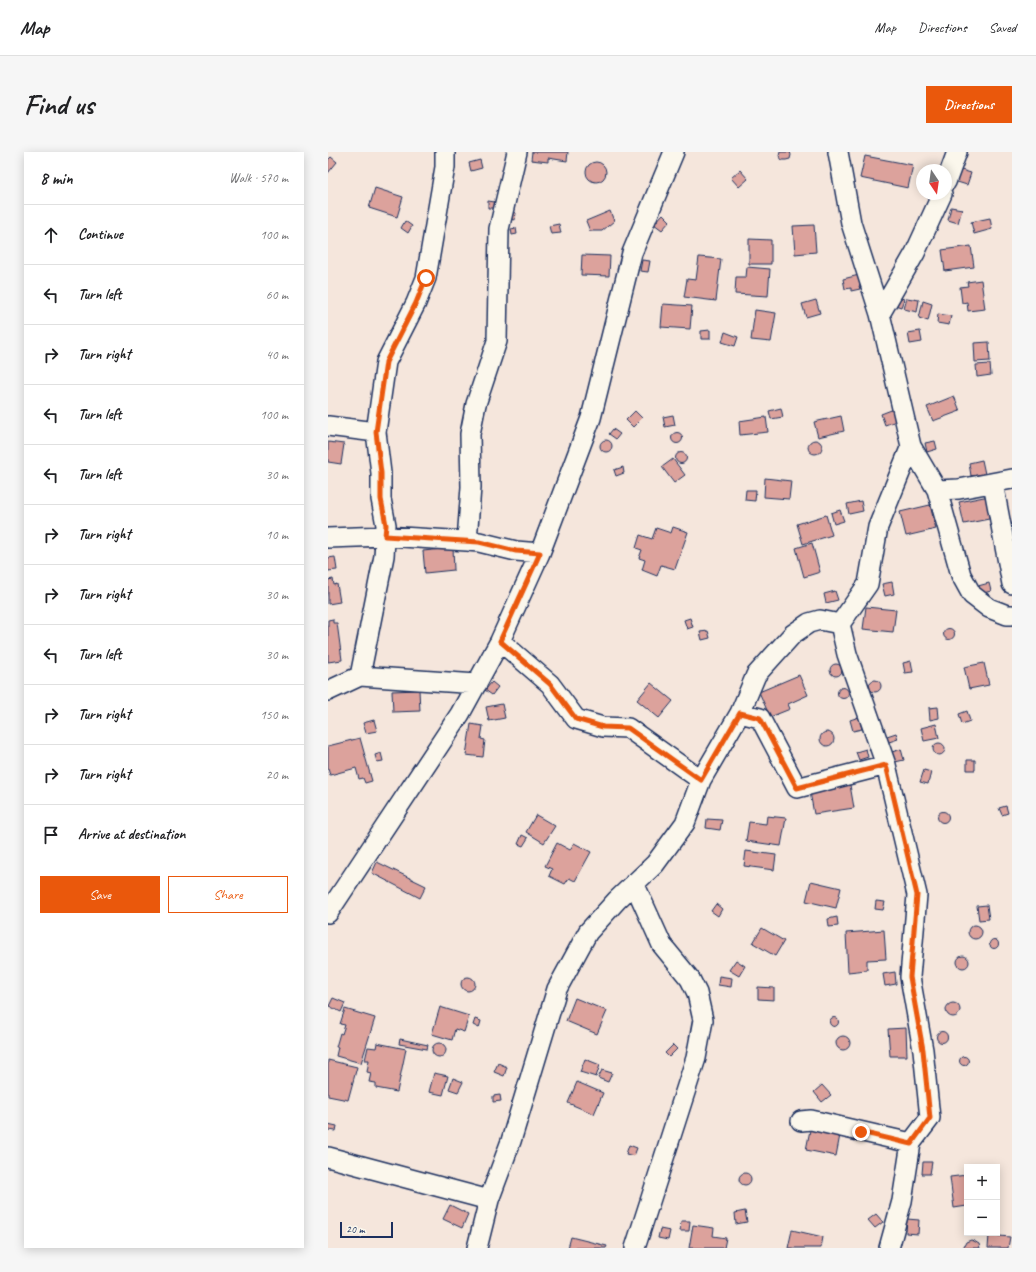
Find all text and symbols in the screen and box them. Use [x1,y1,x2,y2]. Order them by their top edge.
text: Map [20,16,50,40]
text: Map [875,19,896,36]
text: Directions [918,19,967,36]
text: Saved [989,19,1016,36]
button: Directions [926,86,1012,123]
text: Find us [24,87,94,122]
north arrow [916,164,952,200]
text: 8 min [40,168,73,189]
text: Walk · 570 m [229,170,288,186]
icon: ahead [40,224,62,246]
text: Continue [78,225,123,244]
text: 100 m [260,227,288,243]
route start [417,269,435,287]
icon: left [40,284,62,306]
text: Turn left [78,285,121,304]
text: 60 m [266,287,288,303]
icon: right [40,344,62,366]
text: Turn right [78,345,131,364]
text: 40 m [266,347,288,363]
icon: left [40,404,62,426]
text: Turn left [78,405,121,424]
text: 100 m [260,407,288,423]
icon: left [40,464,62,486]
text: Turn left [78,465,121,484]
text: 30 m [266,467,288,483]
icon: right [40,524,62,546]
text: Turn right [78,525,131,544]
text: 10 m [266,527,288,543]
icon: right [40,584,62,606]
text: Turn right [78,585,131,604]
text: 30 m [266,587,288,603]
icon: left [40,644,62,666]
text: Turn left [78,645,121,664]
text: 30 m [266,647,288,663]
icon: right [40,704,62,726]
text: Turn right [78,705,131,724]
text: 150 m [260,707,288,723]
icon: right [40,764,62,786]
text: Turn right [78,765,131,784]
text: 20 m [266,767,288,783]
icon: arrive [40,824,62,846]
text: Arrive at destination [78,825,185,844]
button: Save [40,876,160,913]
button: Share [168,876,288,913]
route end [852,1123,870,1141]
map controls [964,1164,1000,1236]
button: + [964,1164,1000,1200]
button: − [964,1200,1000,1236]
scale bar [340,1220,393,1239]
text: 20 m [346,1222,365,1236]

